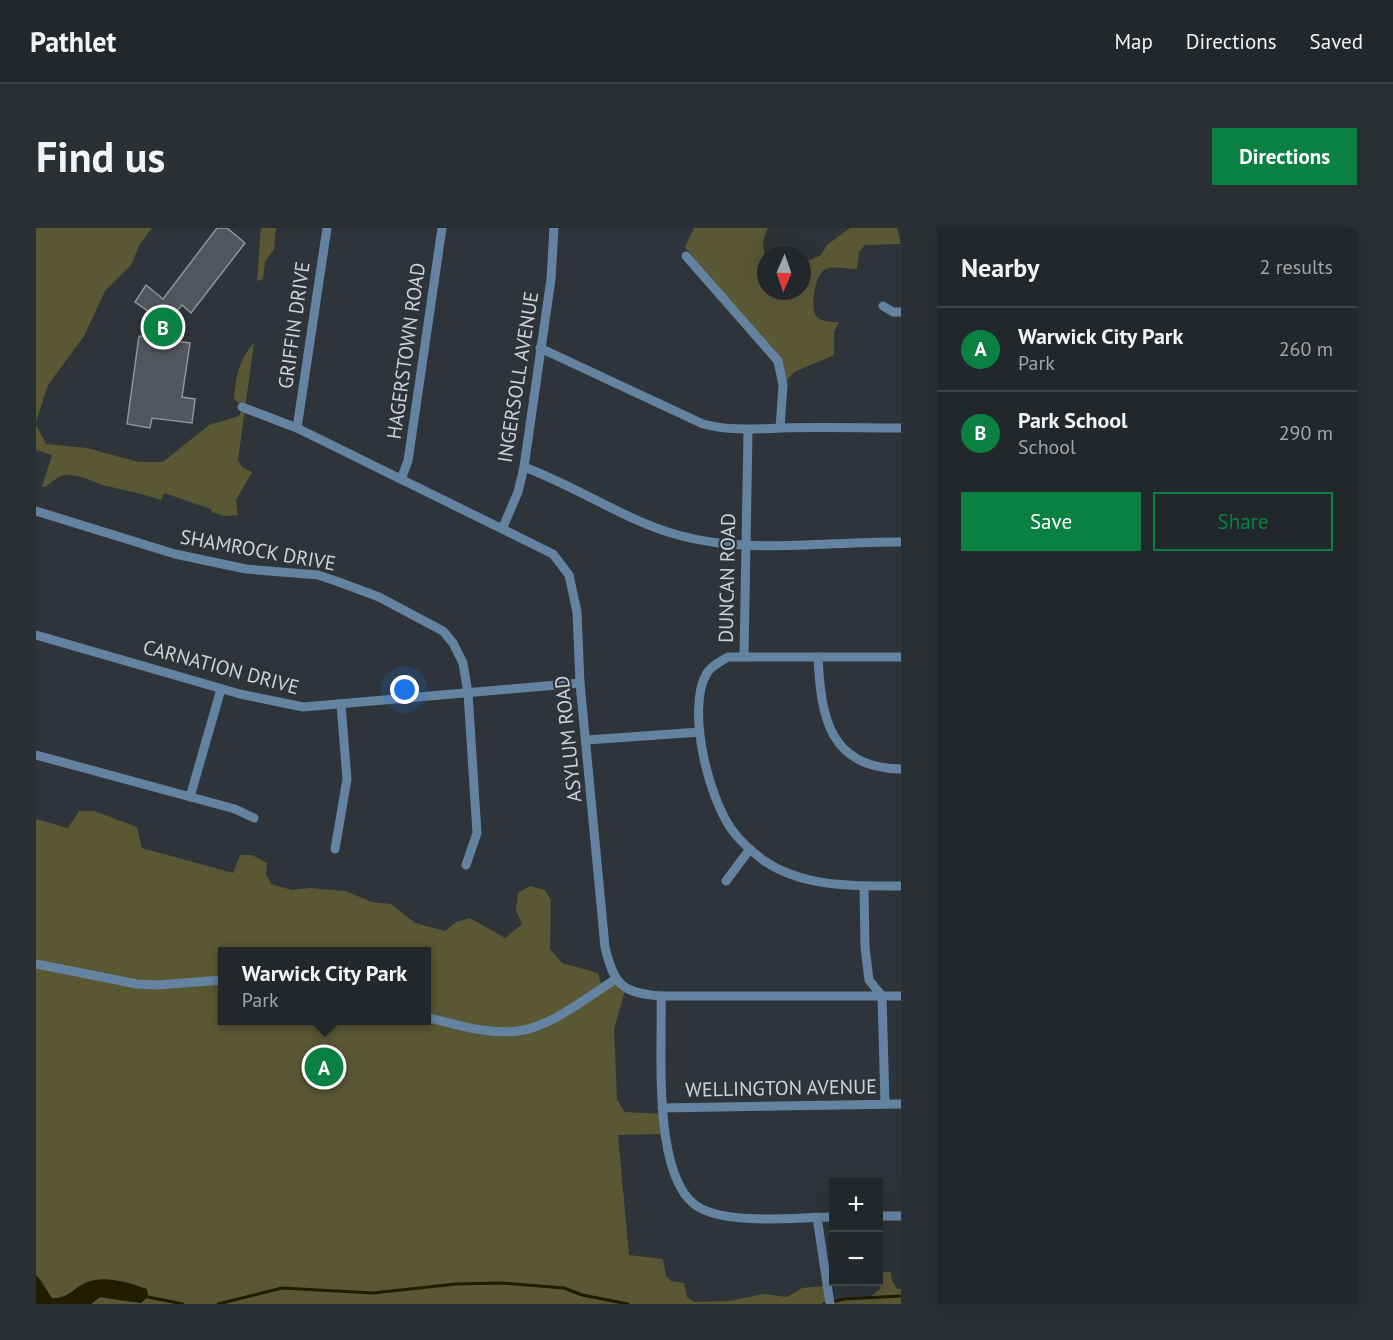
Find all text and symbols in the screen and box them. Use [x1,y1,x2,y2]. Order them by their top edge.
text: Pathlet [30,23,116,60]
text: Map [1114,28,1153,55]
text: Directions [1186,28,1277,55]
text: Saved [1310,28,1363,55]
button: Directions [1212,128,1357,185]
text: Find us [36,129,165,184]
north arrow [757,246,811,300]
text: Nearby [961,251,1039,284]
text: 2 results [1260,254,1333,280]
street label: GRIFFIN DRIVE [272,260,316,390]
street label: HAGERSTOWN ROAD [381,261,431,441]
street label: INGERSOLL AVENUE [492,289,544,465]
pin: B [144,304,182,350]
text: Warwick City Park [1018,322,1183,350]
text: A [974,336,987,362]
text: 260 m [1279,336,1333,362]
text: Park [1018,350,1055,376]
text: Park School [1018,406,1128,434]
text: B [975,420,986,446]
text: 290 m [1279,420,1333,446]
text: School [1018,434,1076,460]
button: Save [961,492,1141,551]
button: Share [1153,492,1333,551]
street label: DUNCAN ROAD [713,513,741,643]
street label: SHAMROCK DRIVE [178,524,338,576]
street label: CARNATION DRIVE [140,634,302,700]
street label: ASYLUM ROAD [548,674,588,804]
your location [390,675,419,704]
popup [218,947,431,1025]
text: Warwick City Park [242,959,407,987]
text: Park [242,987,279,1013]
pin: A [304,1044,344,1090]
street label: WELLINGTON AVENUE [685,1073,877,1103]
map controls [829,1178,883,1286]
button: + [829,1178,883,1232]
button: − [829,1232,883,1286]

